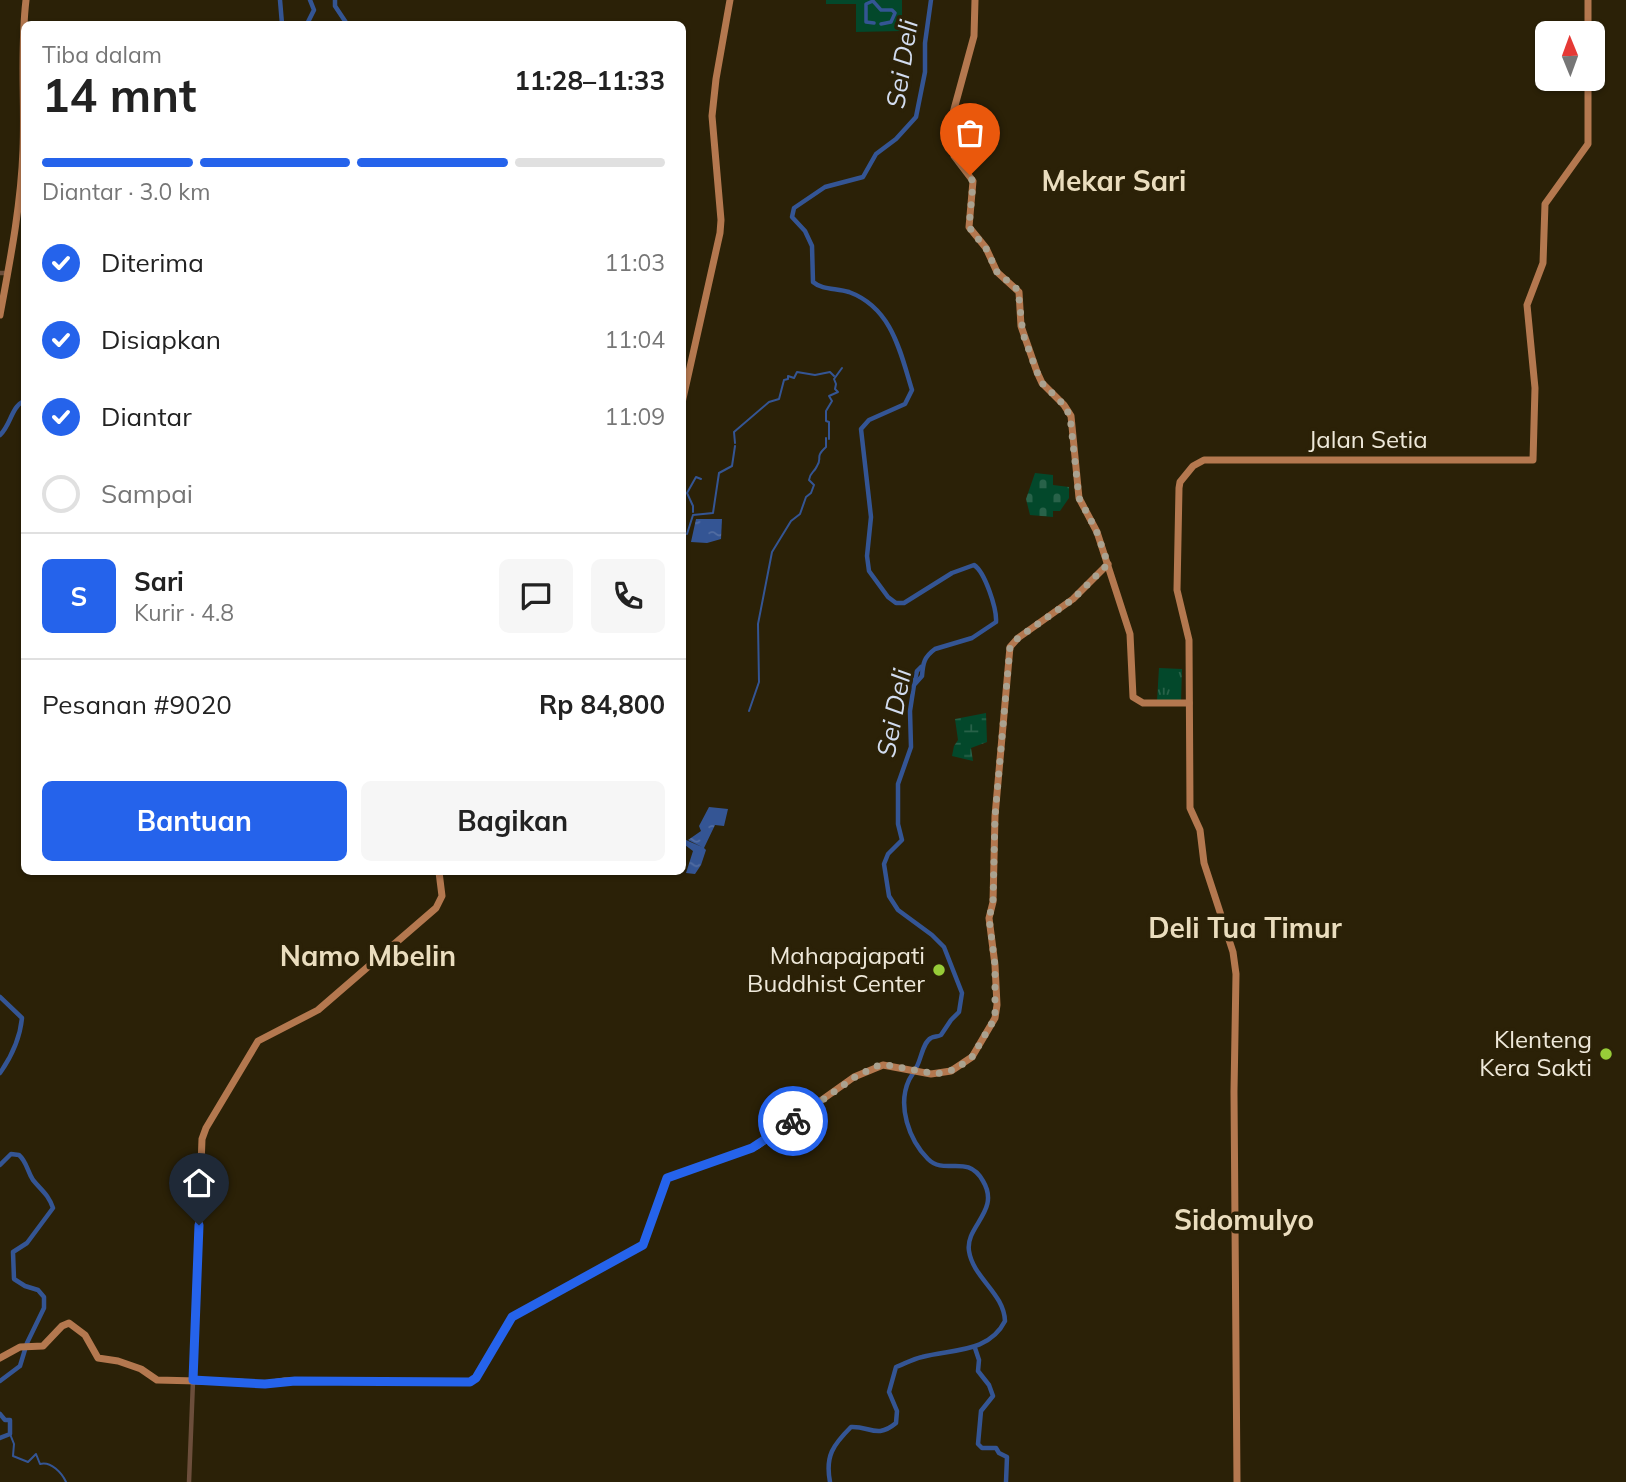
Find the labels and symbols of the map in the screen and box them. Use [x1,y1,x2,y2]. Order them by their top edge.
water label: Sei Deli [878,16,925,111]
north arrow [1535,21,1605,91]
pin [940,103,1000,175]
district label: Mekar Sari [1042,163,1186,198]
street label: Jalan Setia [1308,424,1428,454]
water label: Sei Deli [869,665,918,760]
district label: Deli Tua Timur [1148,910,1342,945]
district label: Namo Mbelin [280,938,456,973]
place label: Mahapajapati Buddhist Center [747,940,925,998]
marker: Mahapajapati Buddhist Center [931,962,947,978]
place label: Klenteng Kera Sakti [1479,1024,1592,1082]
marker: Klenteng Kera Sakti [1598,1046,1614,1062]
courier [758,1086,828,1156]
pin [169,1153,229,1225]
district label: Sidomulyo [1174,1202,1314,1237]

